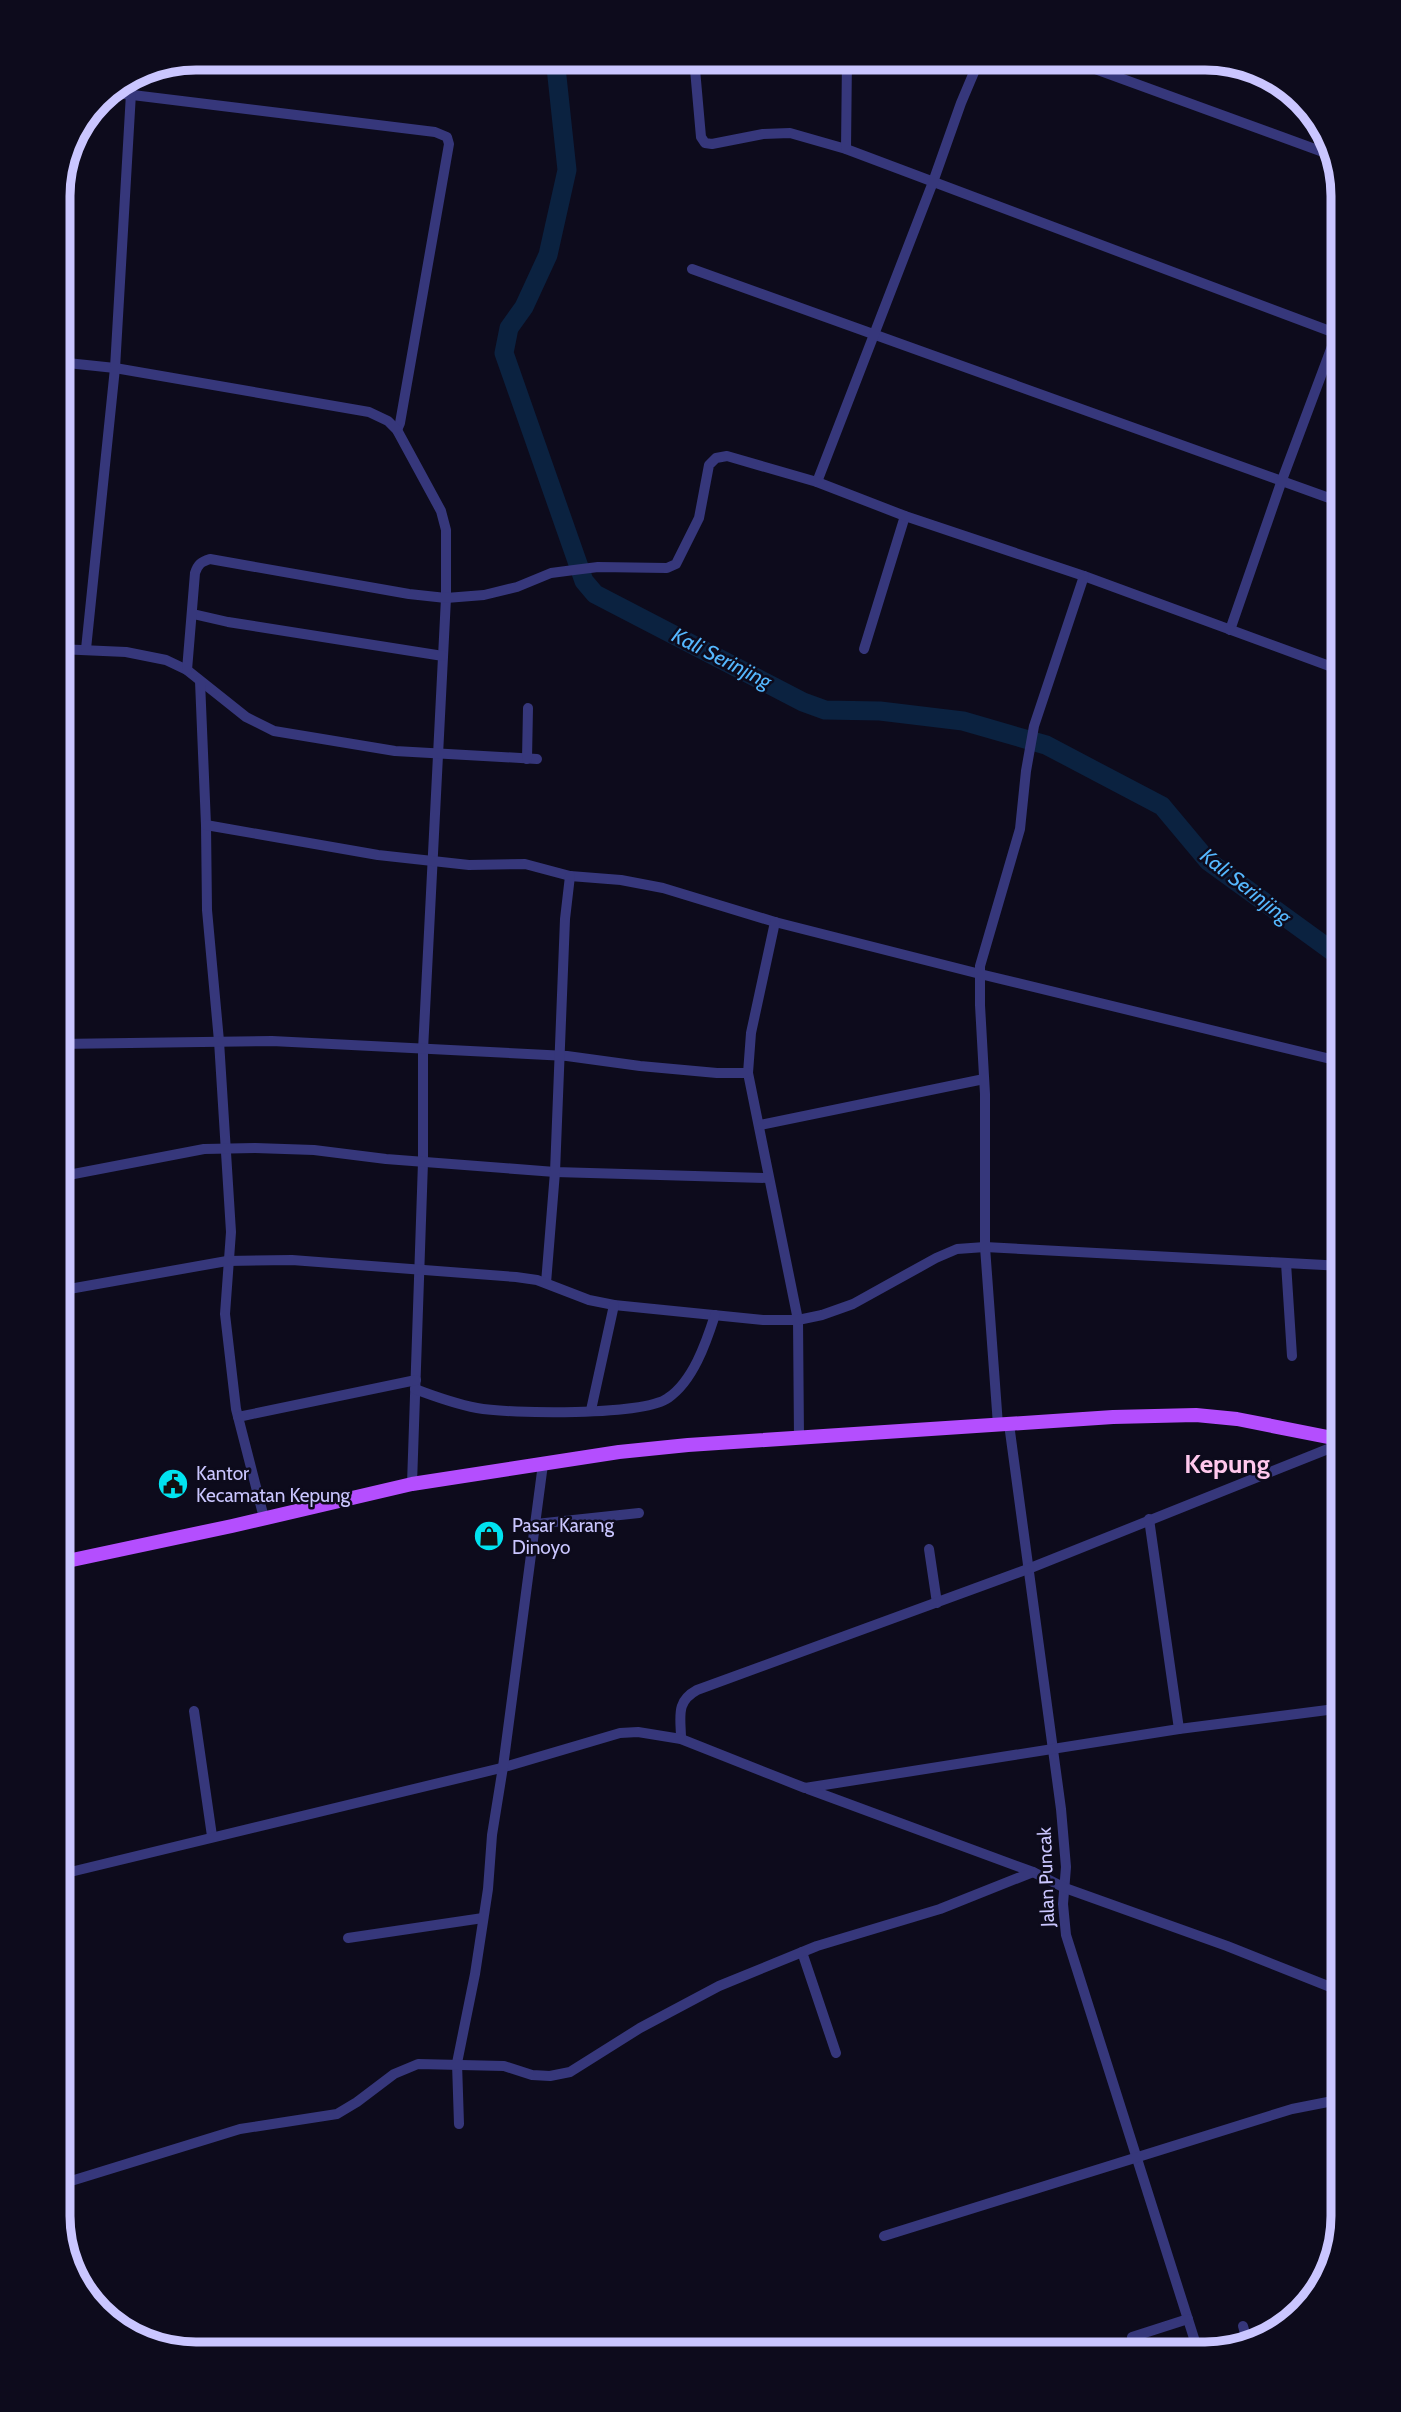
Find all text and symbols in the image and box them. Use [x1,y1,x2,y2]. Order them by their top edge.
water label: Kali Serinjing [668,622,777,695]
water label: Kali Serinjing [1195,843,1297,931]
district label: Kepung [1184,1448,1270,1480]
place label: Kantor Kecamatan Kepung [196,1462,351,1507]
public building icon: Kantor Kecamatan Kepung [156,1467,190,1501]
place label: Pasar Karang Dinoyo [512,1514,614,1559]
shop icon: Pasar Karang Dinoyo [472,1519,506,1553]
street label: Jalan Puncak [1033,1826,1059,1928]

